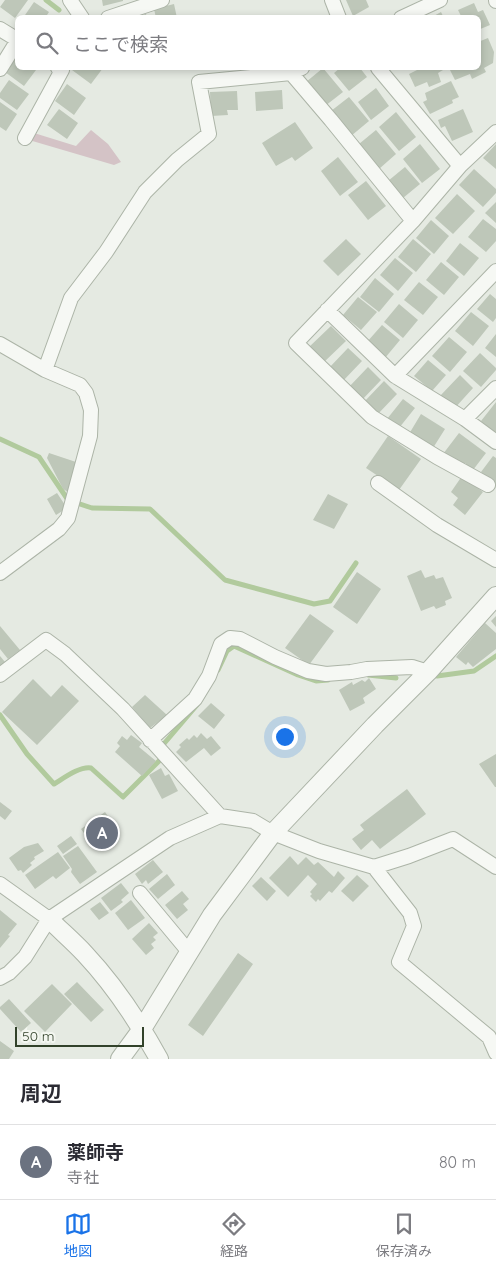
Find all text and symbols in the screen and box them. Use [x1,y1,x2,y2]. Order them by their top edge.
search box [15,15,481,70]
icon: search [33,29,61,57]
text: ここで検索 [73,32,168,56]
your location [272,724,298,750]
pin: A [86,814,118,852]
scale bar [15,1024,144,1047]
text: 50 m [22,1027,55,1045]
text: 周辺 [20,1080,62,1106]
text: 薬師寺 [67,1140,124,1164]
text: A [31,1152,41,1172]
text: 80 m [439,1152,476,1172]
text: 寺社 [67,1167,99,1187]
tab: 地図 [64,1210,92,1260]
tab: 経路 [220,1210,248,1260]
tab: 保存済み [376,1210,432,1260]

